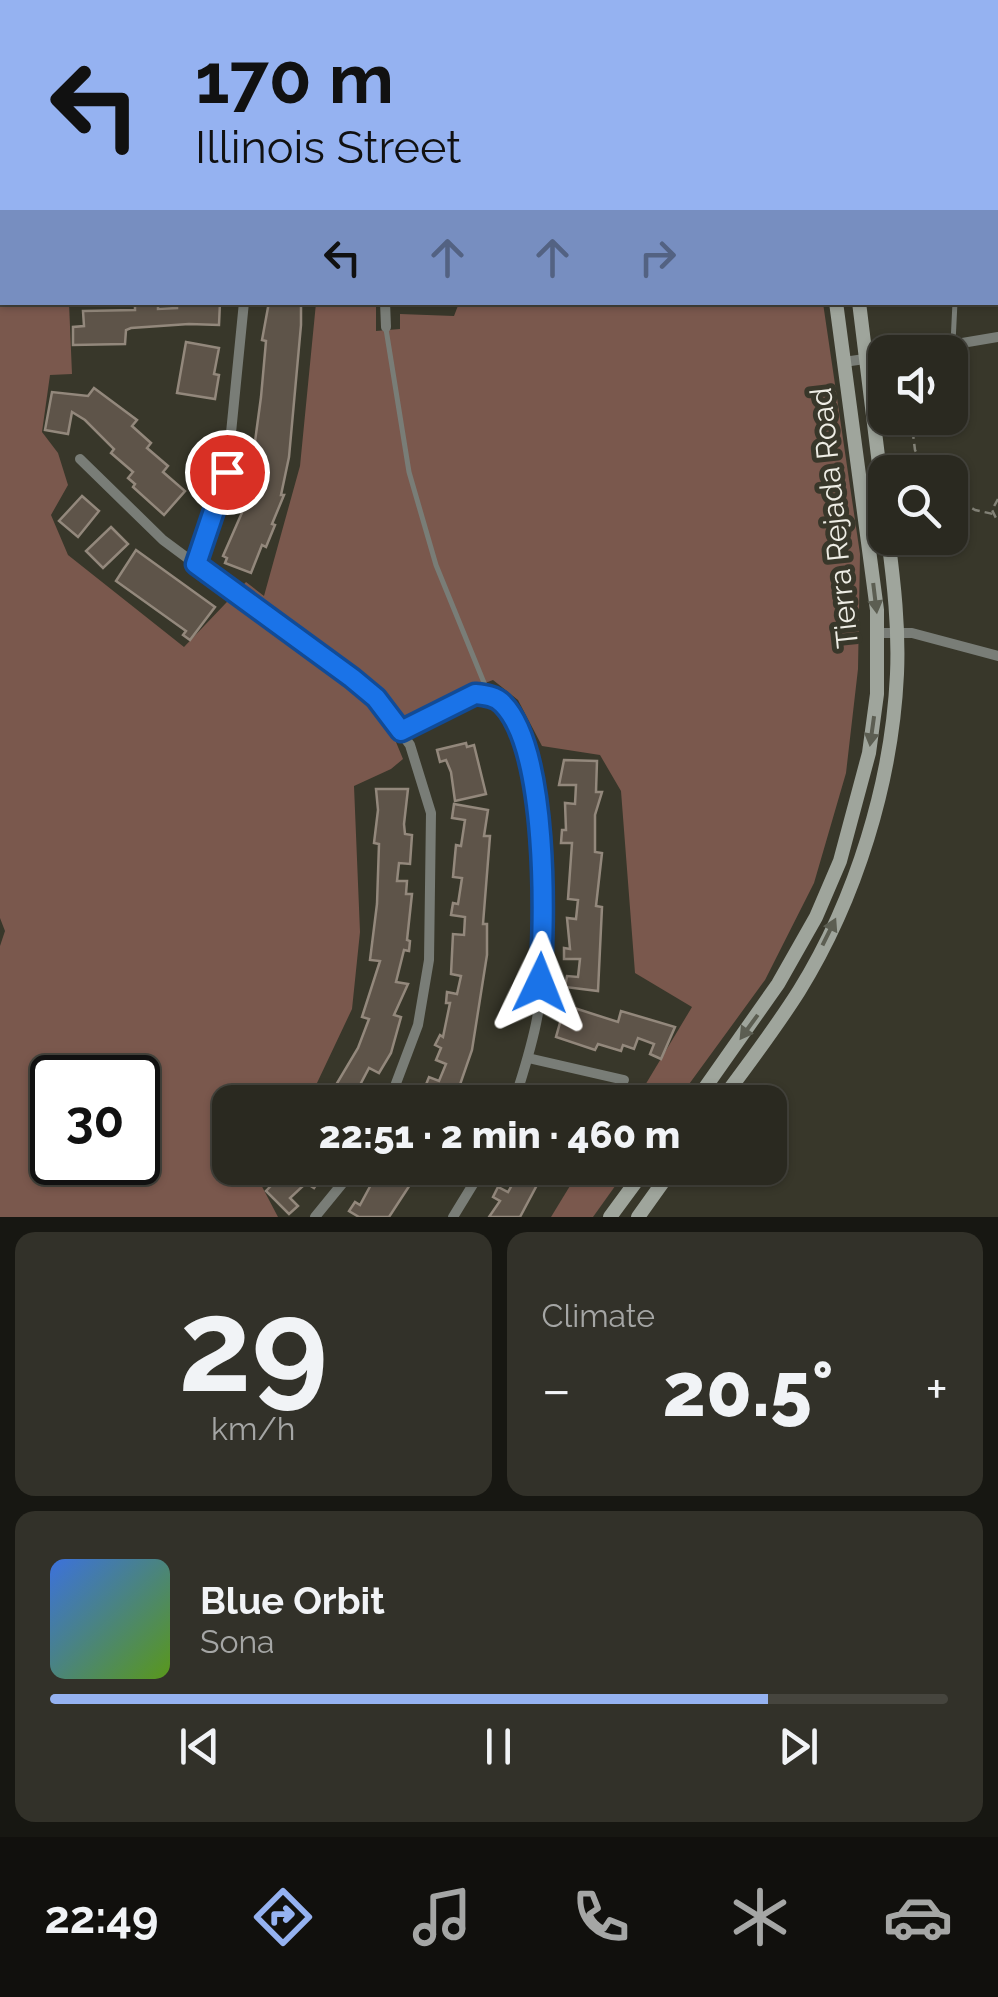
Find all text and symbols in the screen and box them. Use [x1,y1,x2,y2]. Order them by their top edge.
text: 170 m [195,37,394,119]
icon: left [30,40,160,170]
text: Illinois Street [195,121,461,174]
icon: left [315,230,370,285]
icon: ahead [420,230,475,285]
icon: ahead [525,230,580,285]
icon: right [630,230,685,285]
map controls [868,335,968,555]
button: sound [868,335,968,435]
street label: Tierra Rejada Road [803,386,865,650]
pin [185,430,270,515]
icon: arrive [200,445,255,500]
button: search [868,455,968,555]
one-way arrow [867,582,883,614]
one-way arrow [864,715,880,747]
one-way arrow [820,918,837,947]
position arrow [488,931,592,1035]
one-way arrow [740,1014,759,1041]
speed limit sign: 30 [30,1055,160,1185]
text: 22:51 · 2 min · 460 m [319,1112,680,1157]
text: 29 [178,1269,328,1421]
text: Climate [542,1297,655,1334]
text: 20.5° [663,1345,834,1434]
text: − [542,1357,571,1422]
text: + [925,1357,948,1422]
text: km/h [211,1410,295,1447]
text: Blue Orbit [200,1578,385,1623]
text: Sona [200,1623,275,1660]
icon: previous [172,1719,227,1774]
icon: pause [471,1719,526,1774]
icon: next [771,1719,826,1774]
icon: directions [248,1882,318,1952]
icon: music [407,1882,477,1952]
icon: phone [566,1882,636,1952]
icon: climate [725,1882,795,1952]
icon: car [883,1882,953,1952]
text: 22:49 [44,1891,159,1944]

